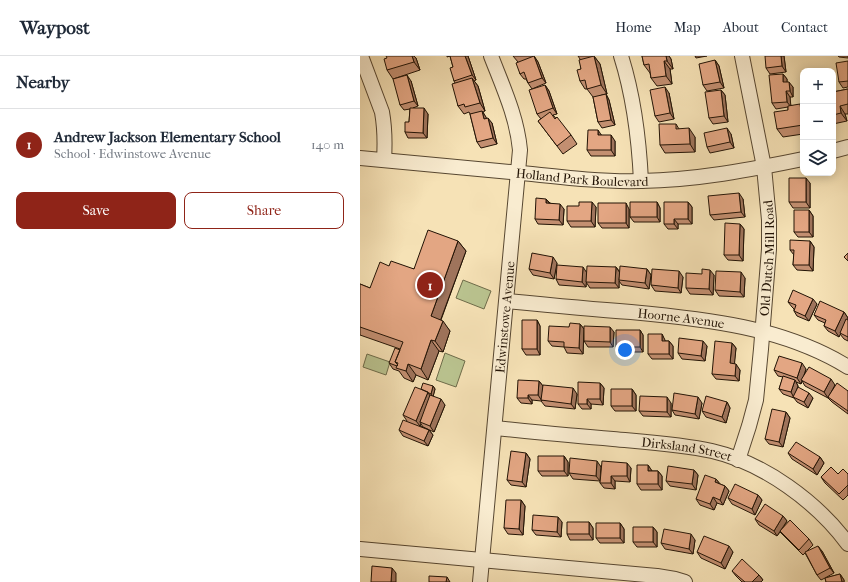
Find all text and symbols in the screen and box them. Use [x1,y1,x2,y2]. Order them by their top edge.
text: Waypost [20,17,90,39]
text: Home [615,19,652,36]
text: Map [674,19,701,36]
text: About [723,19,759,36]
text: Contact [781,19,828,36]
map controls [800,68,836,176]
button: + [800,68,836,104]
text: Nearby [16,72,70,92]
button: − [800,104,836,140]
text: Andrew Jackson Elementary School [54,128,281,146]
text: 1 [27,137,31,152]
text: 140 m [311,137,344,152]
button: layers [800,140,836,176]
text: School · Edwinstowe Avenue [54,146,211,161]
street label: Holland Park Boulevard [515,165,650,189]
button: Save [16,192,176,229]
button: Share [184,192,344,229]
street label: Old Dutch Mill Road [756,199,777,317]
street label: Edwinstowe Avenue [492,260,517,374]
pin: 1 [417,270,443,300]
street label: Hoorne Avenue [637,305,726,331]
your location [615,340,635,360]
street label: Dirksland Street [641,434,735,464]

